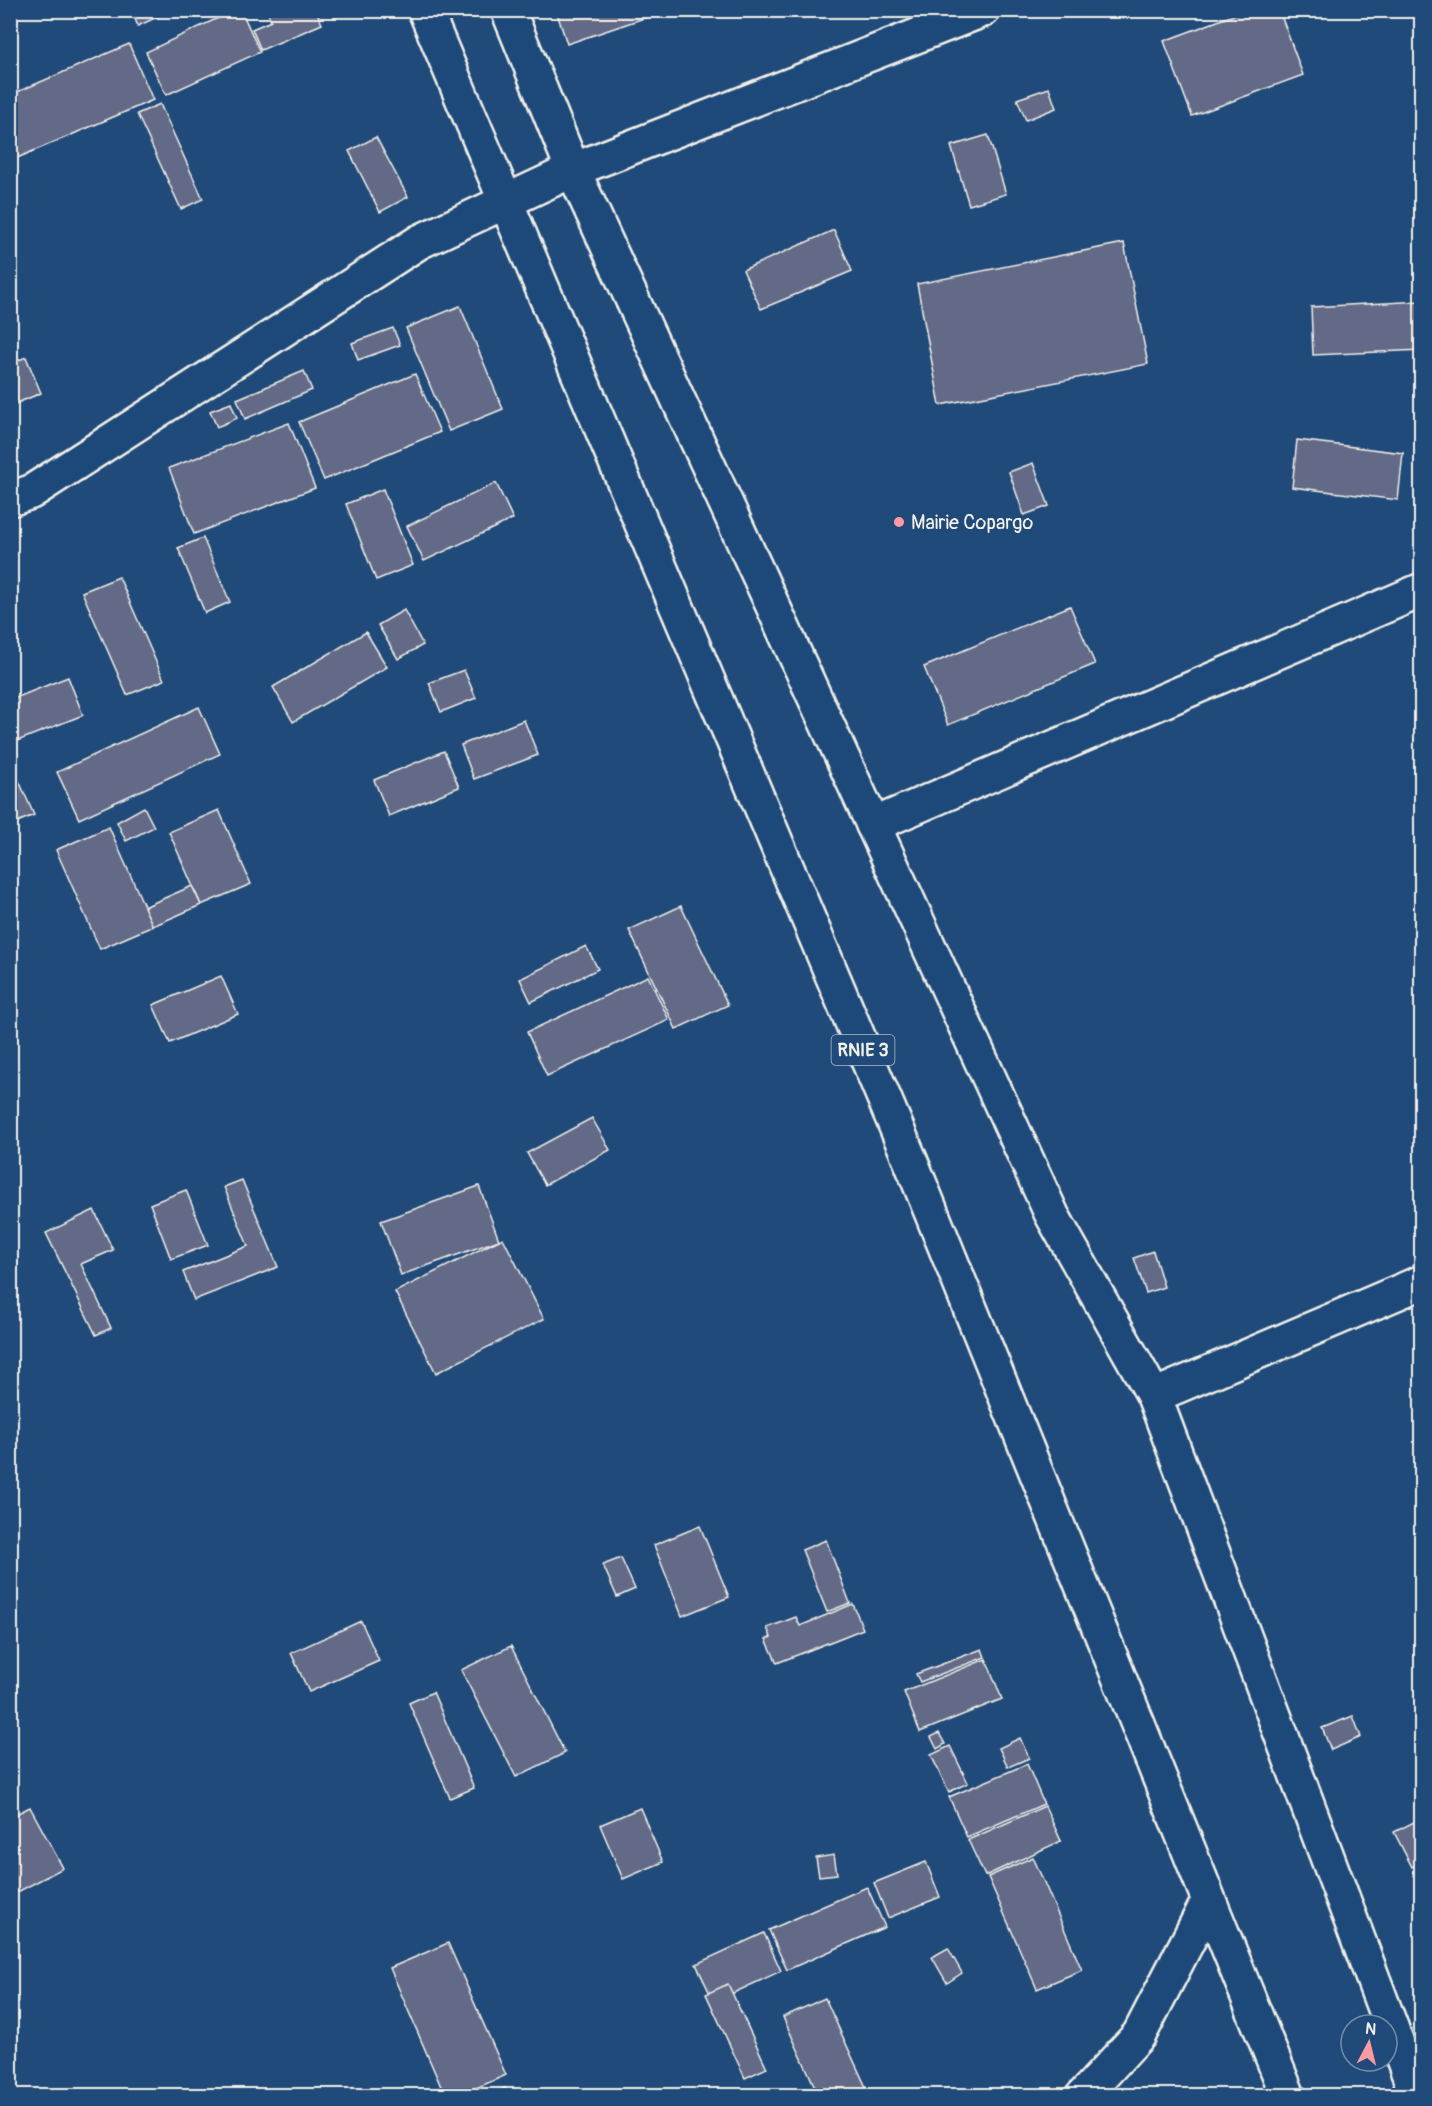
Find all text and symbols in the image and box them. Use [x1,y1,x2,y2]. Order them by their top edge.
place label: Mairie Copargo [911,510,1033,535]
marker: Mairie Copargo [892,515,906,529]
road number: RNIE 3 [832,1035,894,1065]
north arrow [1339,2013,1399,2073]
text: N [1364,2019,1377,2040]

